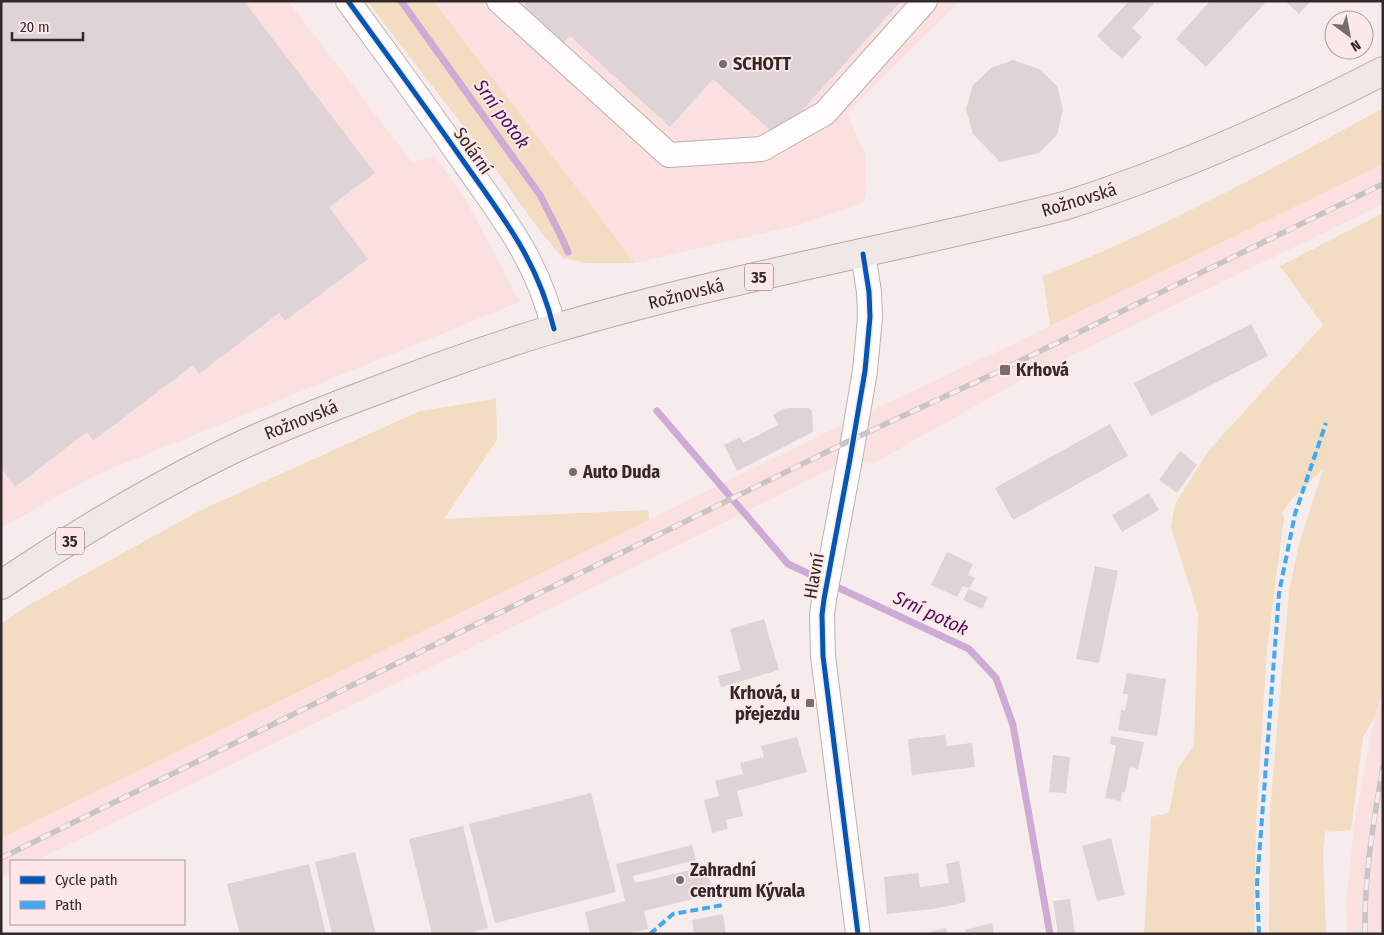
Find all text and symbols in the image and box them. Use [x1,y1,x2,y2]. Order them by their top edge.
scale bar [12,10,84,42]
north arrow [1324,10,1374,60]
text: 20 m [20,18,50,36]
text: N [1348,36,1364,55]
place label: SCHOTT [733,53,791,75]
marker: SCHOTT [717,58,729,70]
water label: Srní potok [469,74,535,153]
street label: Solární [449,123,497,179]
street label: Rožnovská [1039,178,1119,222]
road number: 35 [745,264,773,290]
street label: Rožnovská [646,274,726,314]
place label: Krhová [1016,359,1069,381]
marker: Krhová [998,363,1012,377]
street label: Rožnovská [261,395,341,445]
place label: Auto Duda [582,461,660,483]
marker: Auto Duda [567,466,579,478]
road number: 35 [56,528,84,554]
street label: Hlavní [799,551,829,601]
water label: Srní potok [889,585,972,640]
place label: Krhová, u přejezdu [730,682,800,725]
marker: Krhová, u přejezdu [804,697,816,709]
place label: Zahradní centrum Kývala [690,859,805,902]
legend [10,860,185,925]
text: Cycle path [55,871,118,889]
marker: Zahradní centrum Kývala [674,874,686,886]
text: Path [55,896,82,914]

